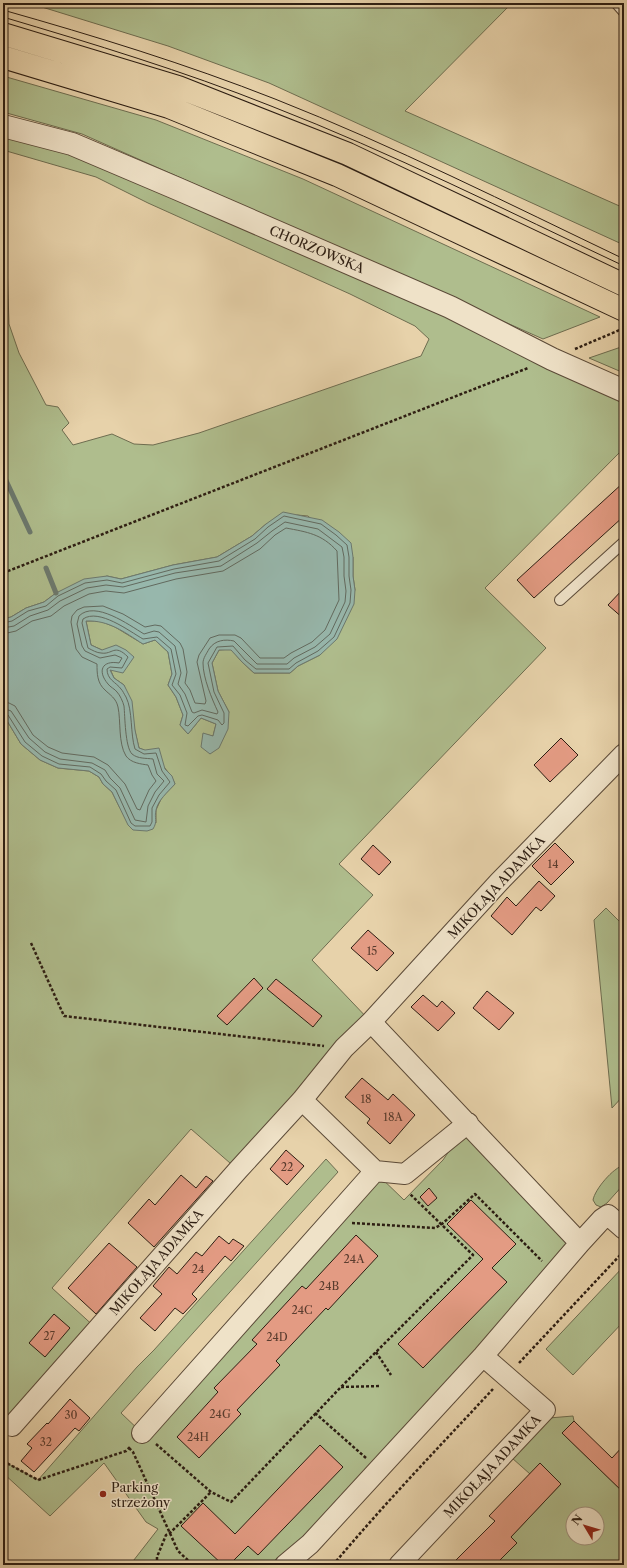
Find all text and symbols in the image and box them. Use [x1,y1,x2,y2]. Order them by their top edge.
street label: CHORZOWSKA [267,222,367,276]
street label: MIKOŁAJA ADAMKA [444,832,548,942]
house number: 14 [548,857,558,871]
house number: 15 [367,944,377,958]
house number: 18 [360,1092,372,1106]
house number: 18A [383,1110,403,1124]
house number: 22 [281,1160,293,1174]
street label: MIKOŁAJA ADAMKA [106,1205,207,1318]
house number: 24A [344,1252,365,1266]
house number: 24 [192,1262,204,1276]
house number: 24B [319,1279,339,1293]
house number: 24C [291,1303,313,1317]
house number: 27 [43,1329,55,1343]
house number: 24D [266,1330,288,1344]
house number: 24G [209,1407,231,1421]
house number: 30 [64,1408,78,1422]
street label: MIKOŁAJA ADAMKA [440,1411,544,1521]
house number: 24H [187,1430,209,1444]
house number: 32 [40,1435,52,1449]
place label: Parking strzeżony [111,1479,171,1510]
marker: Parking strzeżony [98,1489,108,1499]
north arrow [565,1506,605,1546]
text: N [569,1511,586,1528]

